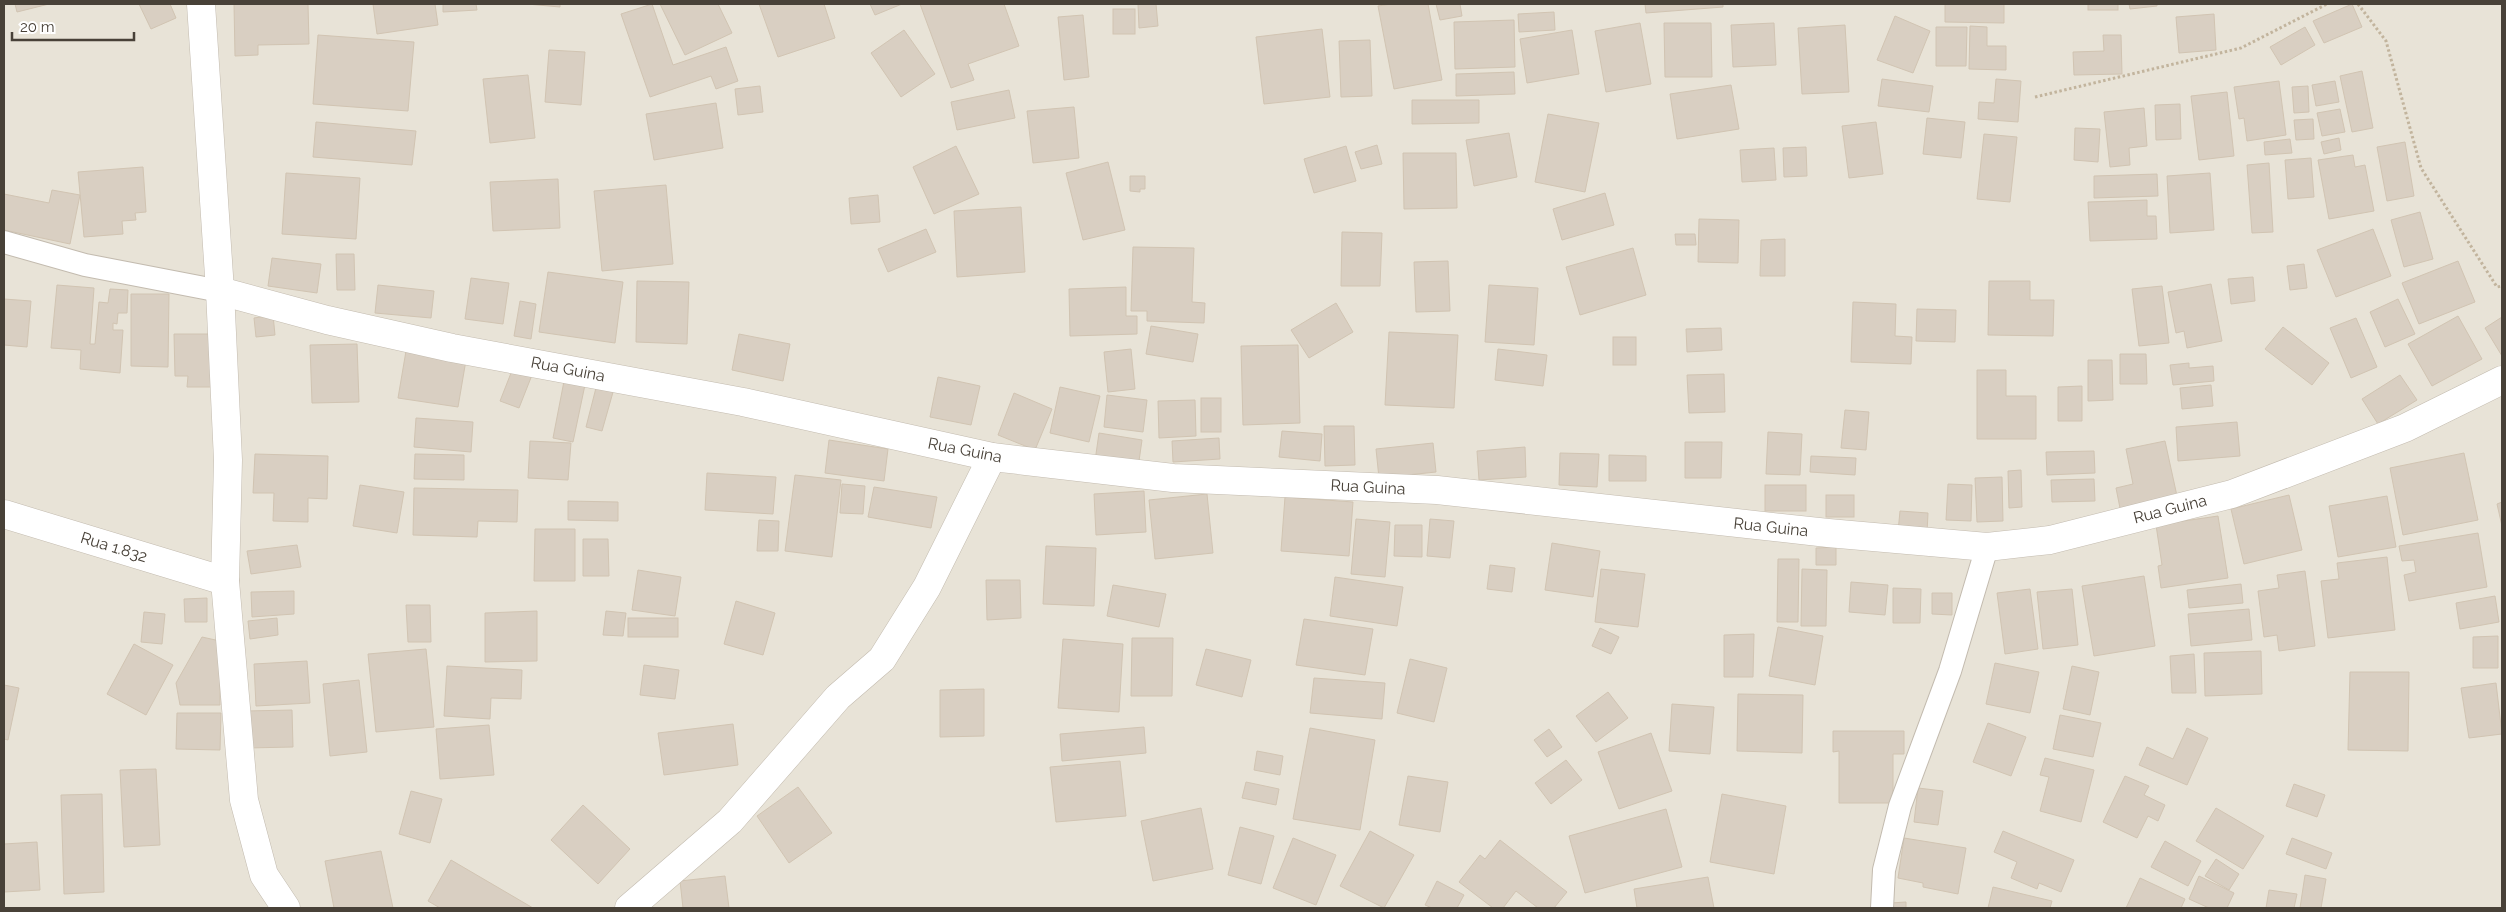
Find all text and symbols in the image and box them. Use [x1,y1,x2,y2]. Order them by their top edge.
scale bar [12,10,135,42]
text: 20 m [20,18,55,36]
street label: Rua Guina [529,353,607,385]
street label: Rua Guina [926,434,1004,466]
street label: Rua Guina [1330,476,1406,498]
street label: Rua Guina [2131,491,2209,527]
street label: Rua Guina [1733,514,1809,540]
street label: Rua 1.832 [78,528,150,566]

